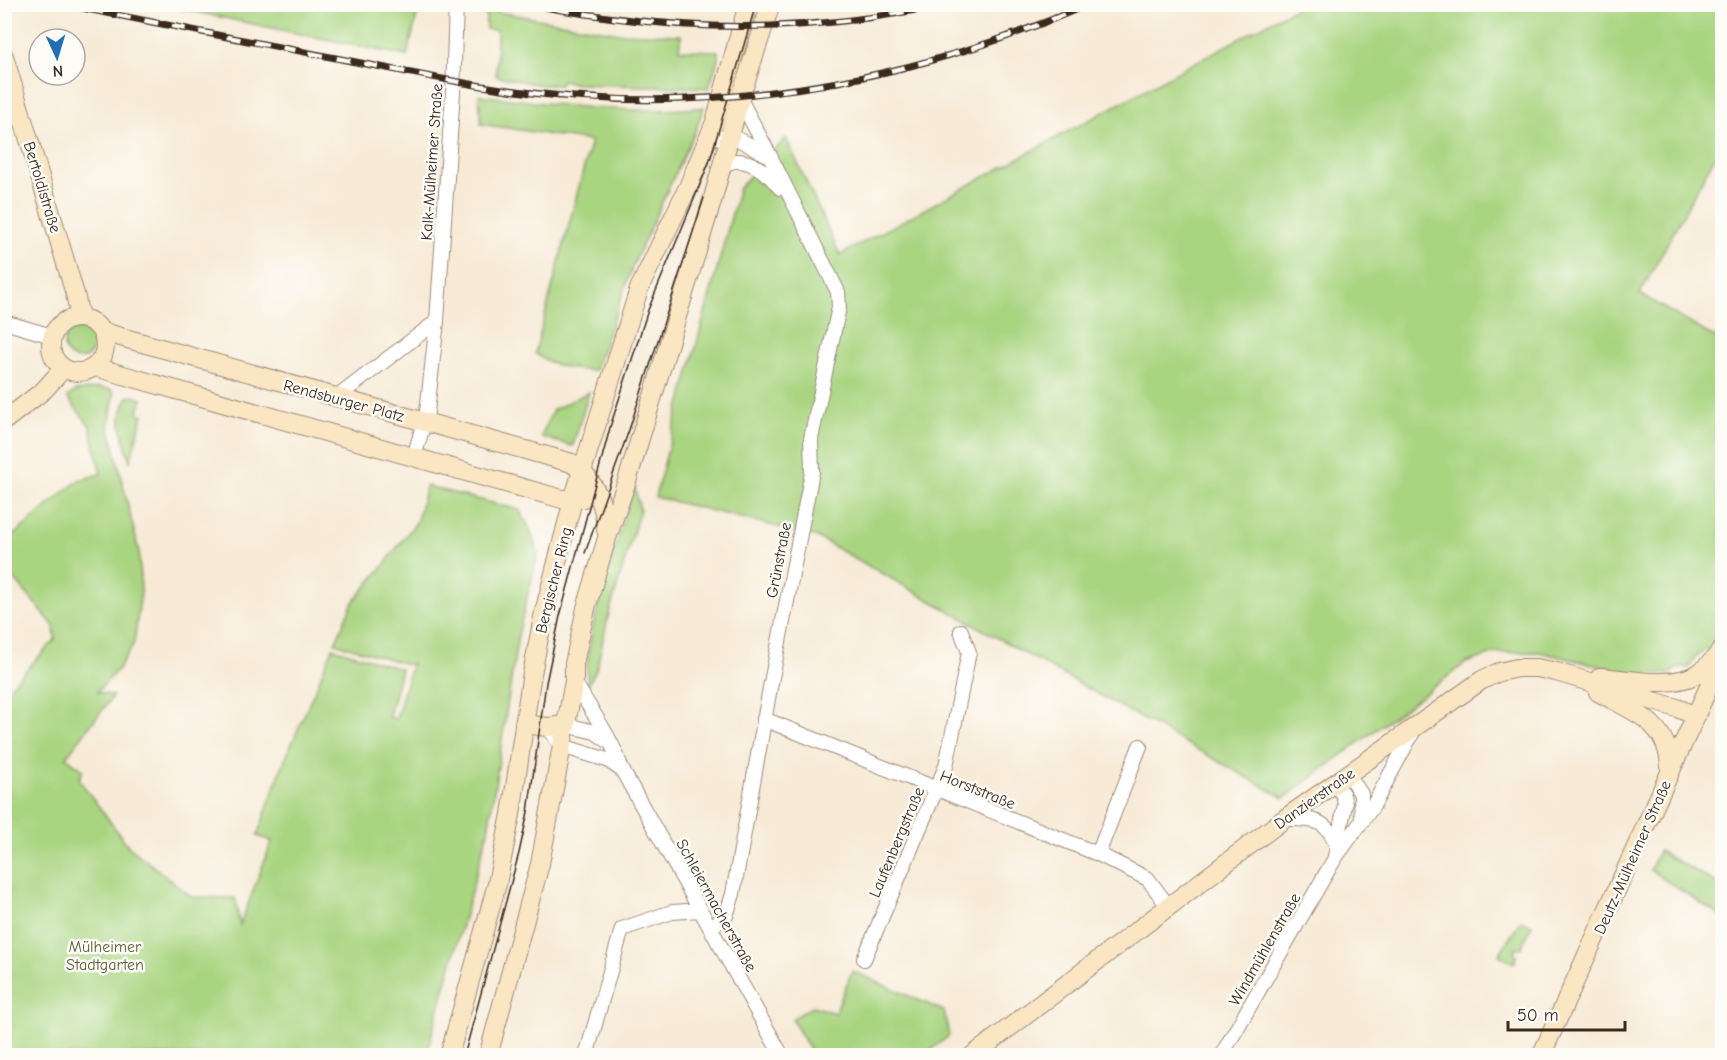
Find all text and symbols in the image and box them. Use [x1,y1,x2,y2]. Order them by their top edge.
north arrow [27,27,87,87]
text: N [52,62,64,80]
street label: Kalk-Mülheimer Straße [418,83,446,241]
street label: Bertoldistraße [20,139,64,235]
street label: Rendsburger Platz [281,376,406,426]
street label: Grünstraße [763,521,795,600]
street label: Bergischer Ring [532,525,576,635]
street label: Danzierstraße [1271,764,1358,833]
street label: Horststraße [937,767,1018,813]
street label: Deutz-Mülheimer Straße [1591,778,1675,937]
street label: Laufenbergstraße [866,785,928,900]
street label: Schleiermacherstraße [672,836,760,975]
street label: Windmühlenstraße [1225,890,1304,1009]
park label: Mülheimer Stadtgarten [66,938,144,974]
scale bar [1508,994,1625,1032]
text: 50 m [1517,1005,1559,1026]

